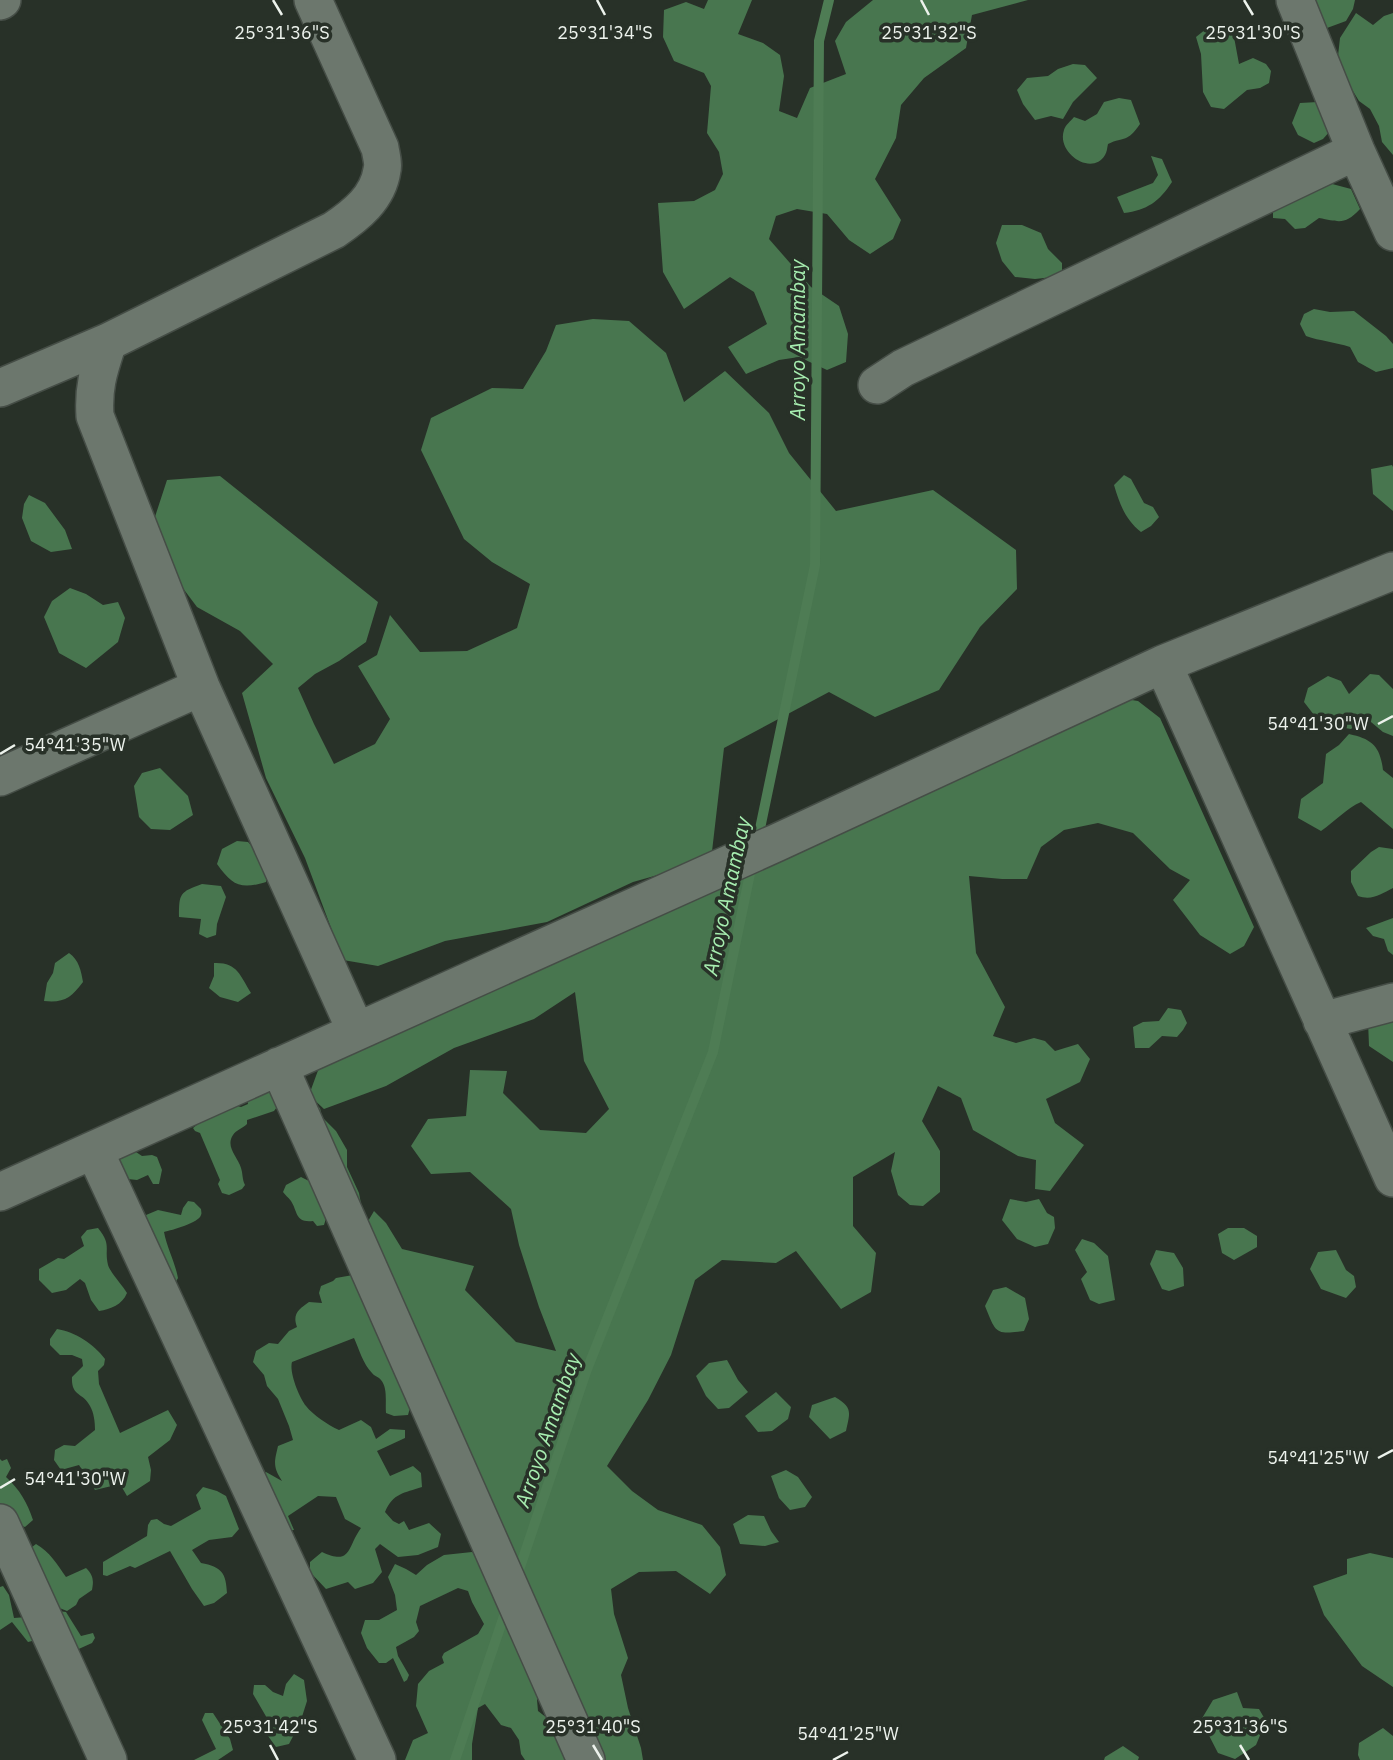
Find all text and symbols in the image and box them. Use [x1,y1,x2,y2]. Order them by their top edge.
text: 25°31'36"S [234,21,330,44]
text: 25°31'34"S [557,21,653,44]
text: 25°31'32"S [881,21,977,44]
text: 25°31'30"S [1205,21,1301,44]
water label: Arroyo Amambay [783,259,811,422]
text: 54°41'30"W [1267,712,1369,735]
text: 54°41'35"W [24,733,126,756]
water label: Arroyo Amambay [695,814,757,979]
water label: Arroyo Amambay [507,1349,587,1512]
text: 54°41'25"W [1267,1446,1369,1469]
text: 54°41'30"W [24,1467,126,1490]
text: 25°31'42"S [222,1715,318,1738]
text: 25°31'40"S [545,1715,641,1738]
text: 25°31'36"S [1192,1715,1288,1738]
text: 54°41'25"W [797,1722,899,1745]

